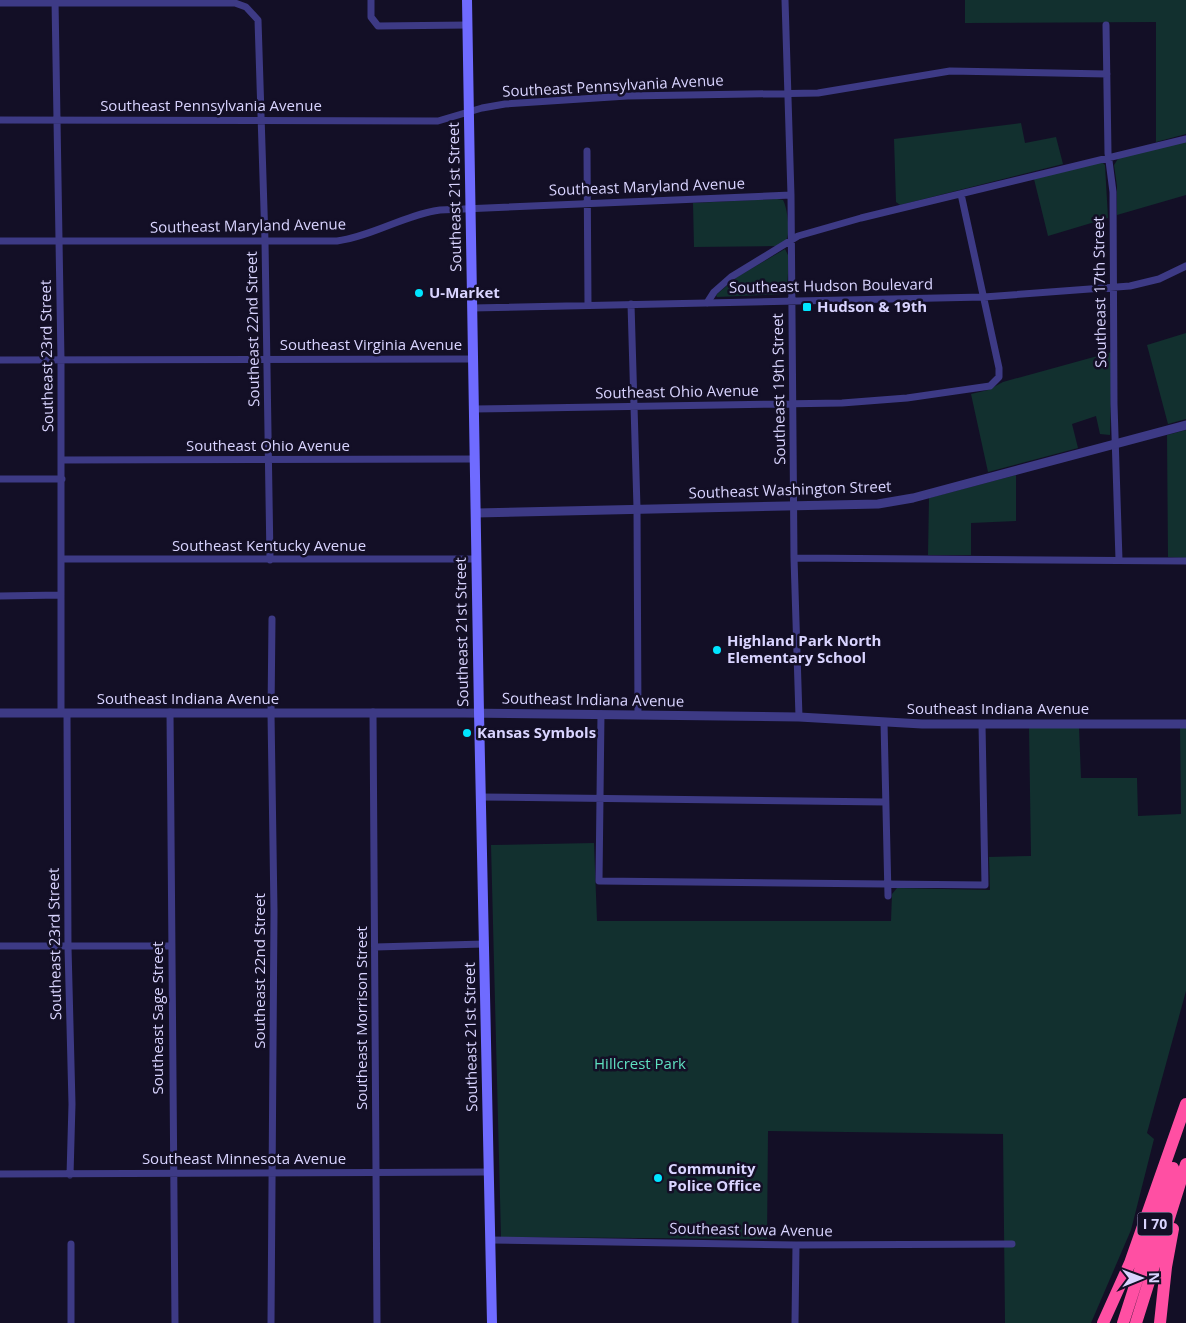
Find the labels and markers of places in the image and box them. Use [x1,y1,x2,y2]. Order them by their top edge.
place label: U-Market [429,282,500,302]
marker: U-Market [413,287,425,299]
place label: Hudson & 19th [817,296,927,316]
marker: Hudson & 19th [801,301,813,313]
place label: Highland Park North Elementary School [727,630,881,667]
marker: Highland Park North Elementary School [711,644,723,656]
place label: Kansas Symbols [477,722,596,742]
marker: Kansas Symbols [461,727,473,739]
place label: Community Police Office [668,1158,761,1195]
marker: Community Police Office [652,1172,664,1184]

